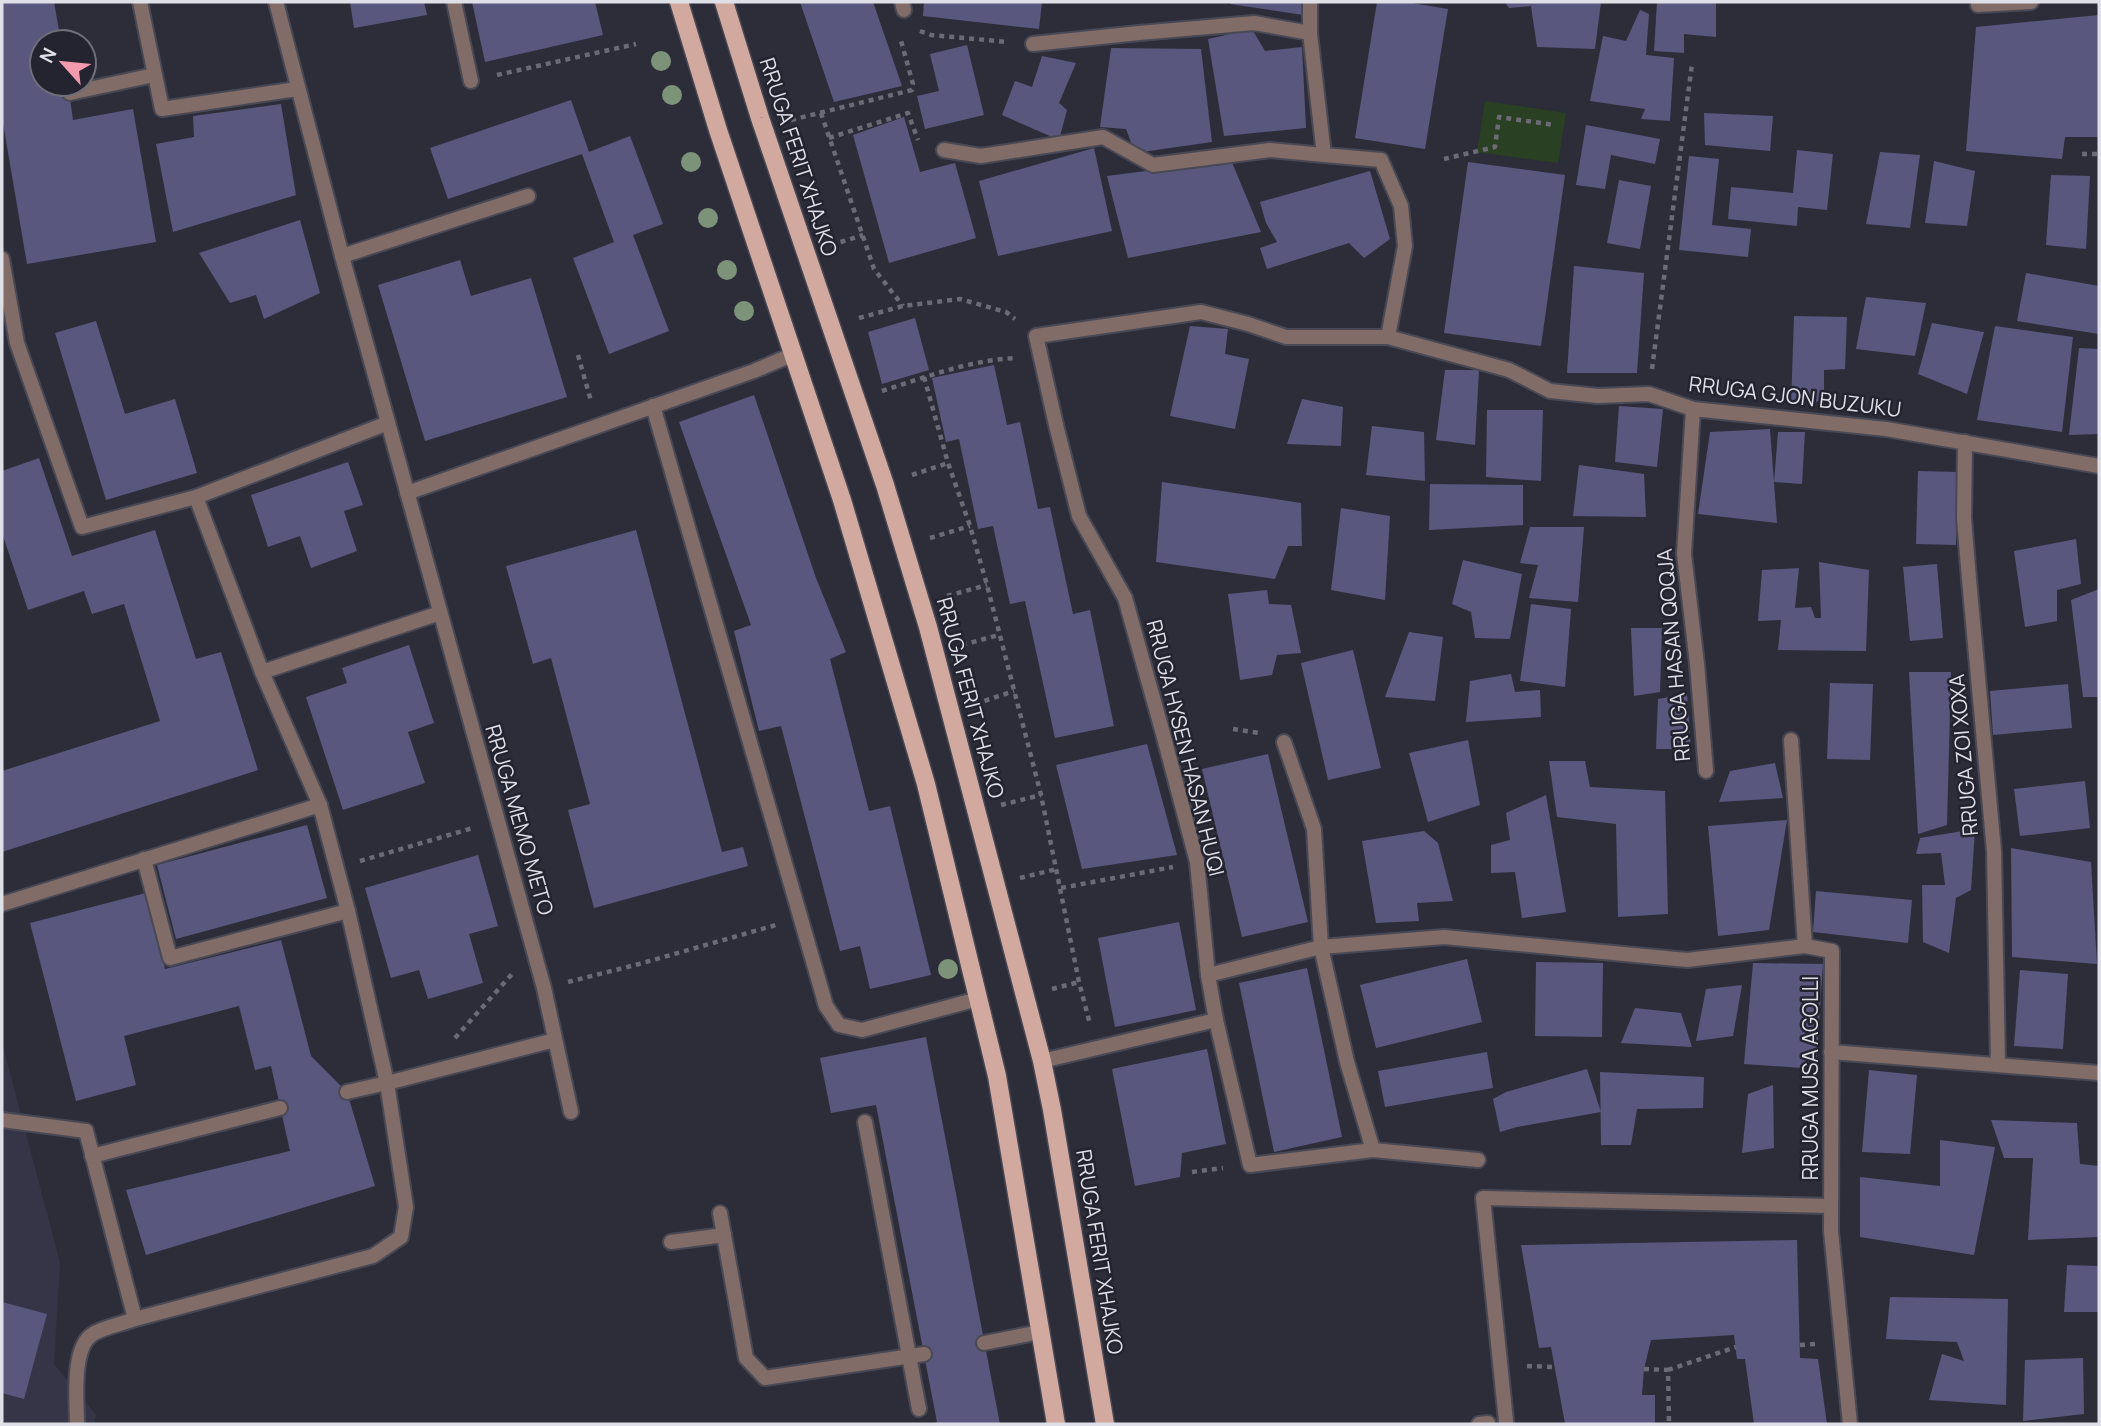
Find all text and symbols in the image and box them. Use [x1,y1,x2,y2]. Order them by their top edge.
north arrow [28,28,98,98]
text: N [33,43,63,67]
street label: RRUGA FERIT XHAJKO [754,54,844,259]
street label: RRUGA GJON BUZUKU [1687,369,1903,423]
street label: RRUGA HASAN QOQJA [1650,548,1696,763]
street label: RRUGA FERIT XHAJKO [931,594,1011,801]
street label: RRUGA HYSEN HASAN HUQI [1141,617,1231,879]
street label: RRUGA ZOI XOXA [1942,673,1984,837]
street label: RRUGA MEMO METO [479,721,561,918]
street label: RRUGA MUSA AGOLLI [1796,976,1824,1180]
street label: RRUGA FERIT XHAJKO [1070,1147,1130,1356]

